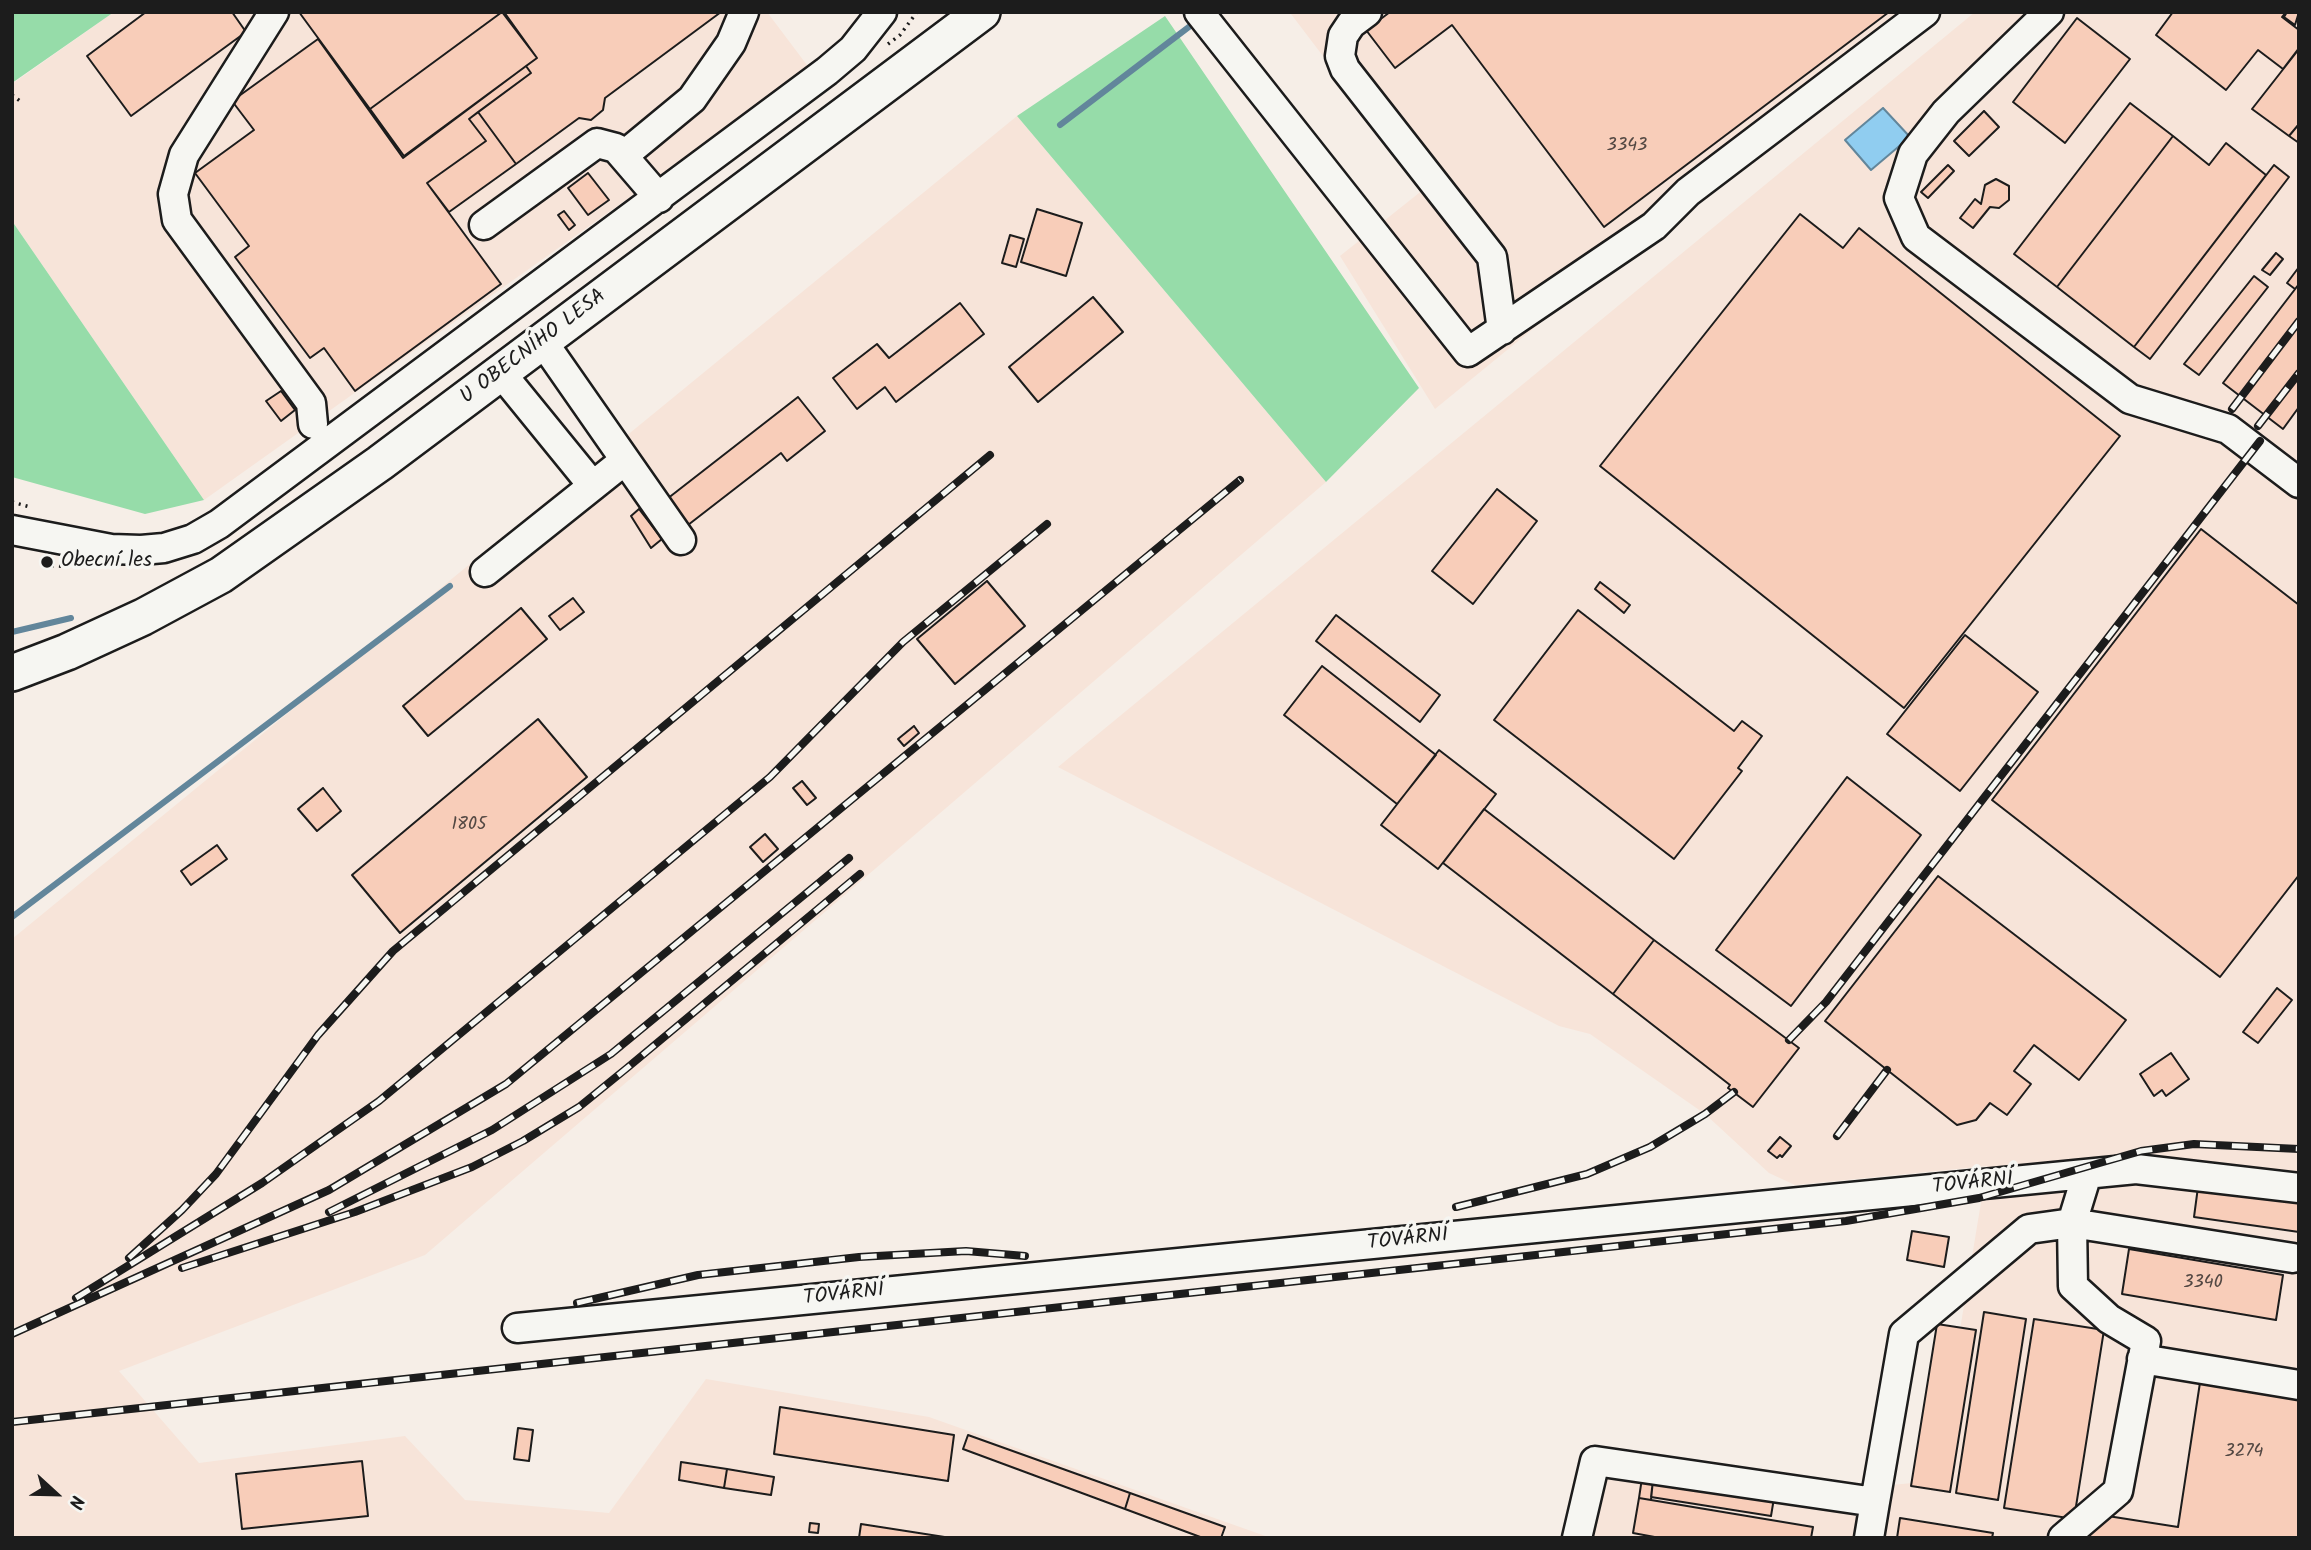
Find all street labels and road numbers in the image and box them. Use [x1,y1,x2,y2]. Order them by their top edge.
street label: U OBECNÍHO LESA [456,285,612,411]
street label: TOVÁRNÍ [1931,1168,2015,1202]
street label: TOVÁRNÍ [1366,1224,1450,1258]
street label: TOVÁRNÍ [802,1279,886,1313]

